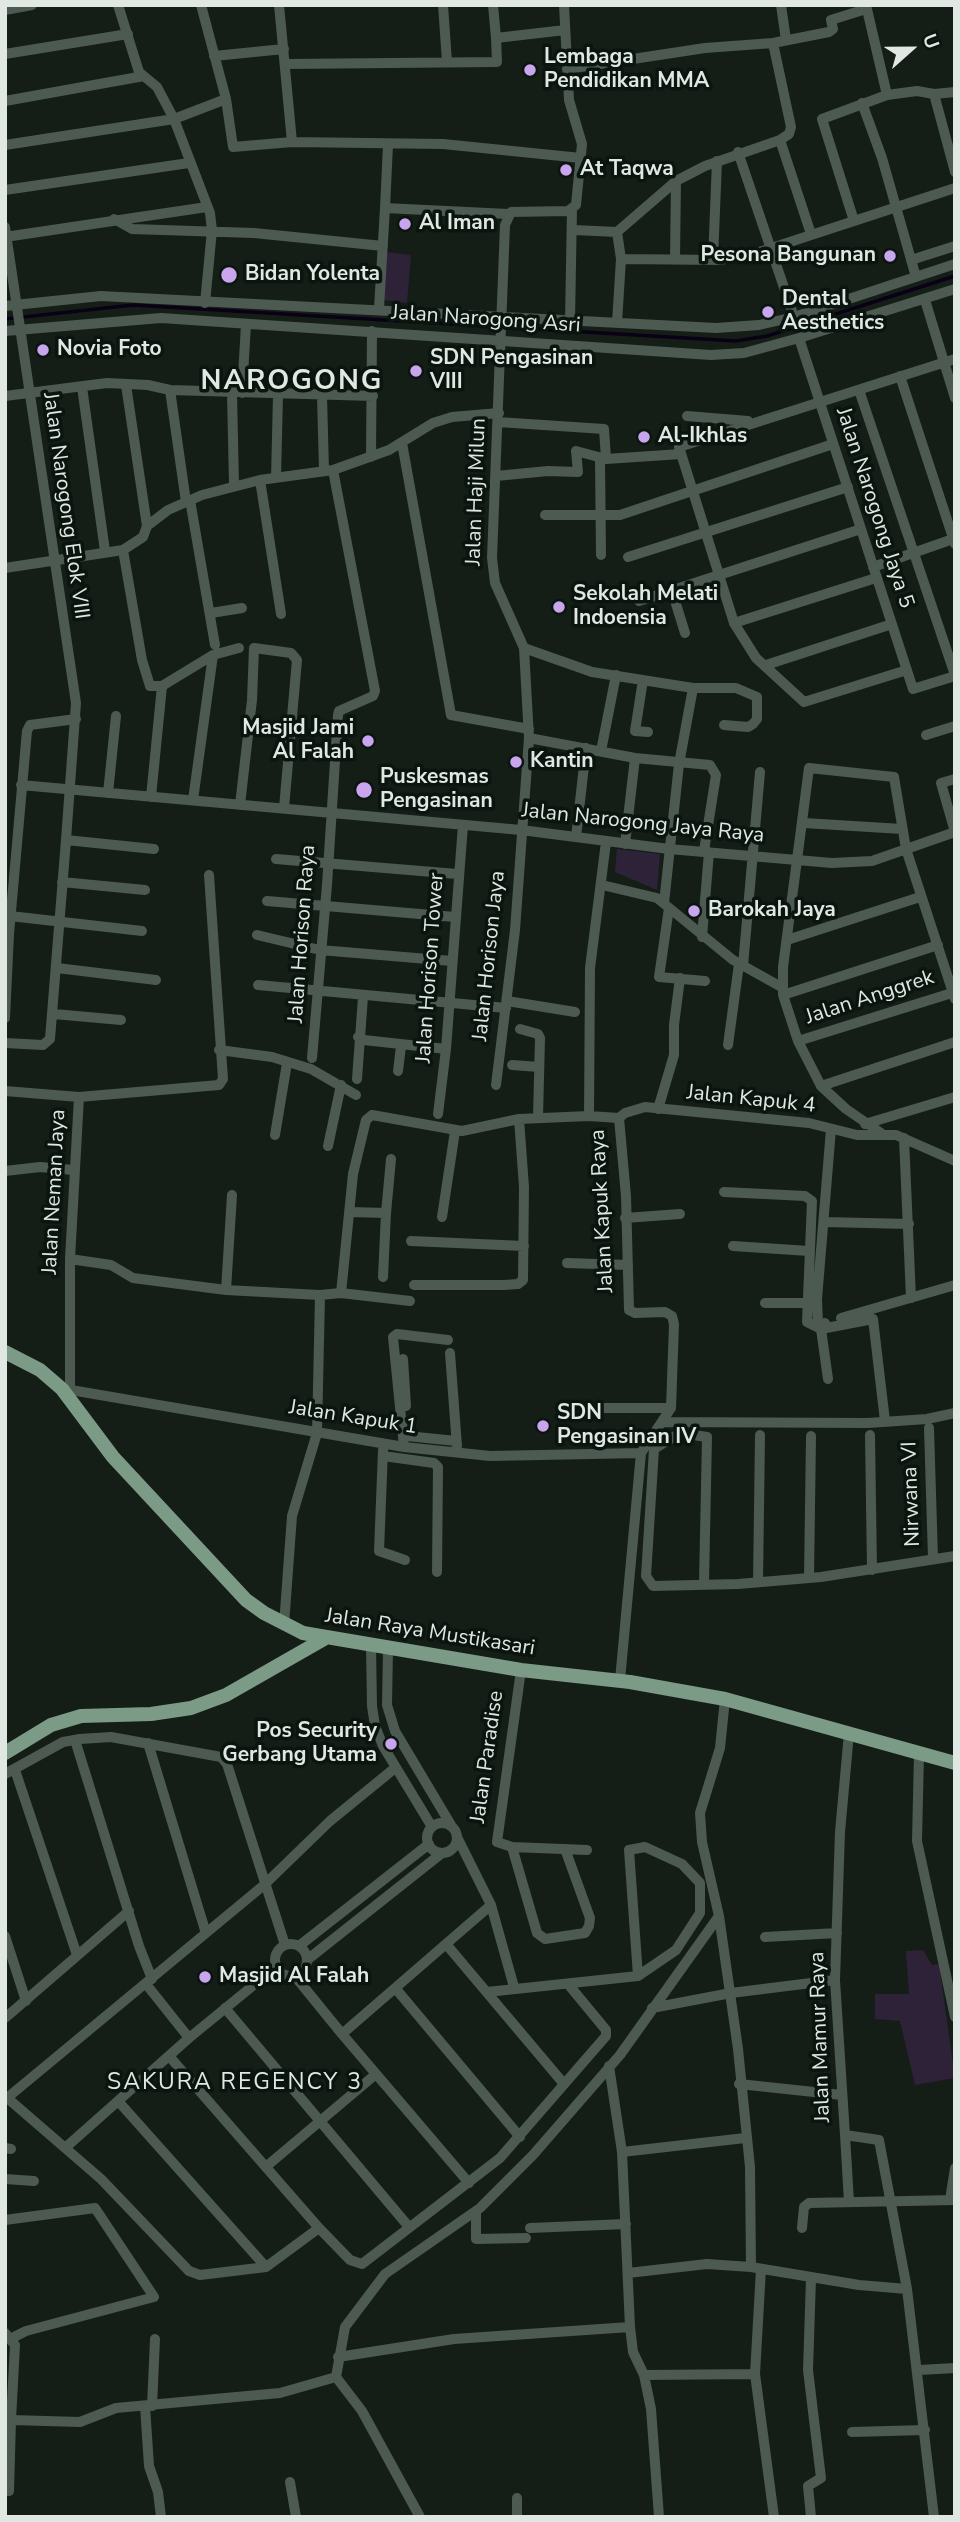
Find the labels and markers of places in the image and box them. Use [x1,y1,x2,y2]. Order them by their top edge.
place label: Lembaga Pendidikan MMA [544,45,709,95]
marker: Lembaga Pendidikan MMA [522,62,538,78]
place label: At Taqwa [580,157,674,183]
marker: At Taqwa [558,162,574,178]
place label: Al Iman [419,211,495,237]
marker: Al Iman [397,216,413,232]
place label: Pesona Bangunan [701,243,876,269]
marker: Pesona Bangunan [882,248,898,264]
place label: Bidan Yolenta [245,262,380,288]
marker: Bidan Yolenta [219,265,239,285]
place label: Dental Aesthetics [782,287,884,337]
marker: Dental Aesthetics [760,304,776,320]
place label: Novia Foto [57,337,162,363]
marker: Novia Foto [35,342,51,358]
place label: SDN Pengasinan VIII [430,346,593,396]
marker: SDN Pengasinan VIII [408,363,424,379]
place label: Al-Ikhlas [658,424,747,450]
marker: Al-Ikhlas [636,429,652,445]
place label: Sekolah Melati Indoensia [573,582,718,632]
marker: Sekolah Melati Indoensia [551,599,567,615]
place label: Masjid Jami Al Falah [242,716,354,766]
marker: Masjid Jami Al Falah [360,733,376,749]
place label: Kantin [530,749,593,775]
marker: Kantin [508,754,524,770]
place label: Puskesmas Pengasinan [380,765,493,815]
marker: Puskesmas Pengasinan [354,780,374,800]
place label: Barokah Jaya [708,898,836,924]
marker: Barokah Jaya [686,903,702,919]
place label: SDN Pengasinan IV [557,1401,696,1451]
marker: SDN Pengasinan IV [535,1418,551,1434]
place label: Pos Security Gerbang Utama [222,1719,377,1769]
marker: Pos Security Gerbang Utama [383,1736,399,1752]
place label: Masjid Al Falah [219,1964,369,1990]
marker: Masjid Al Falah [197,1969,213,1985]

